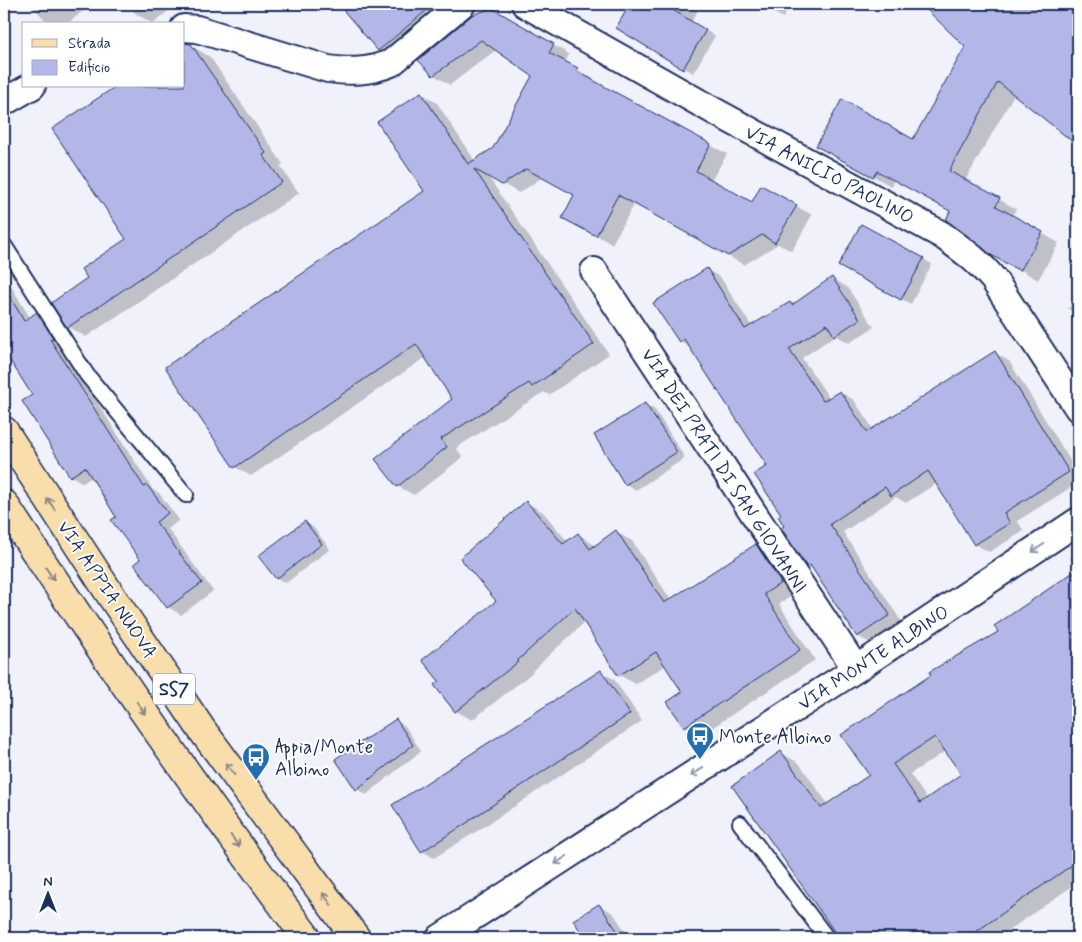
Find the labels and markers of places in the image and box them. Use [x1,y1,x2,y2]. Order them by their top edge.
bus stop icon: Monte Albino [685,721,715,760]
place label: Monte Albino [719,725,832,750]
place label: Appia/Monte Albino [275,735,373,782]
bus stop icon: Appia/Monte Albino [241,742,271,781]

